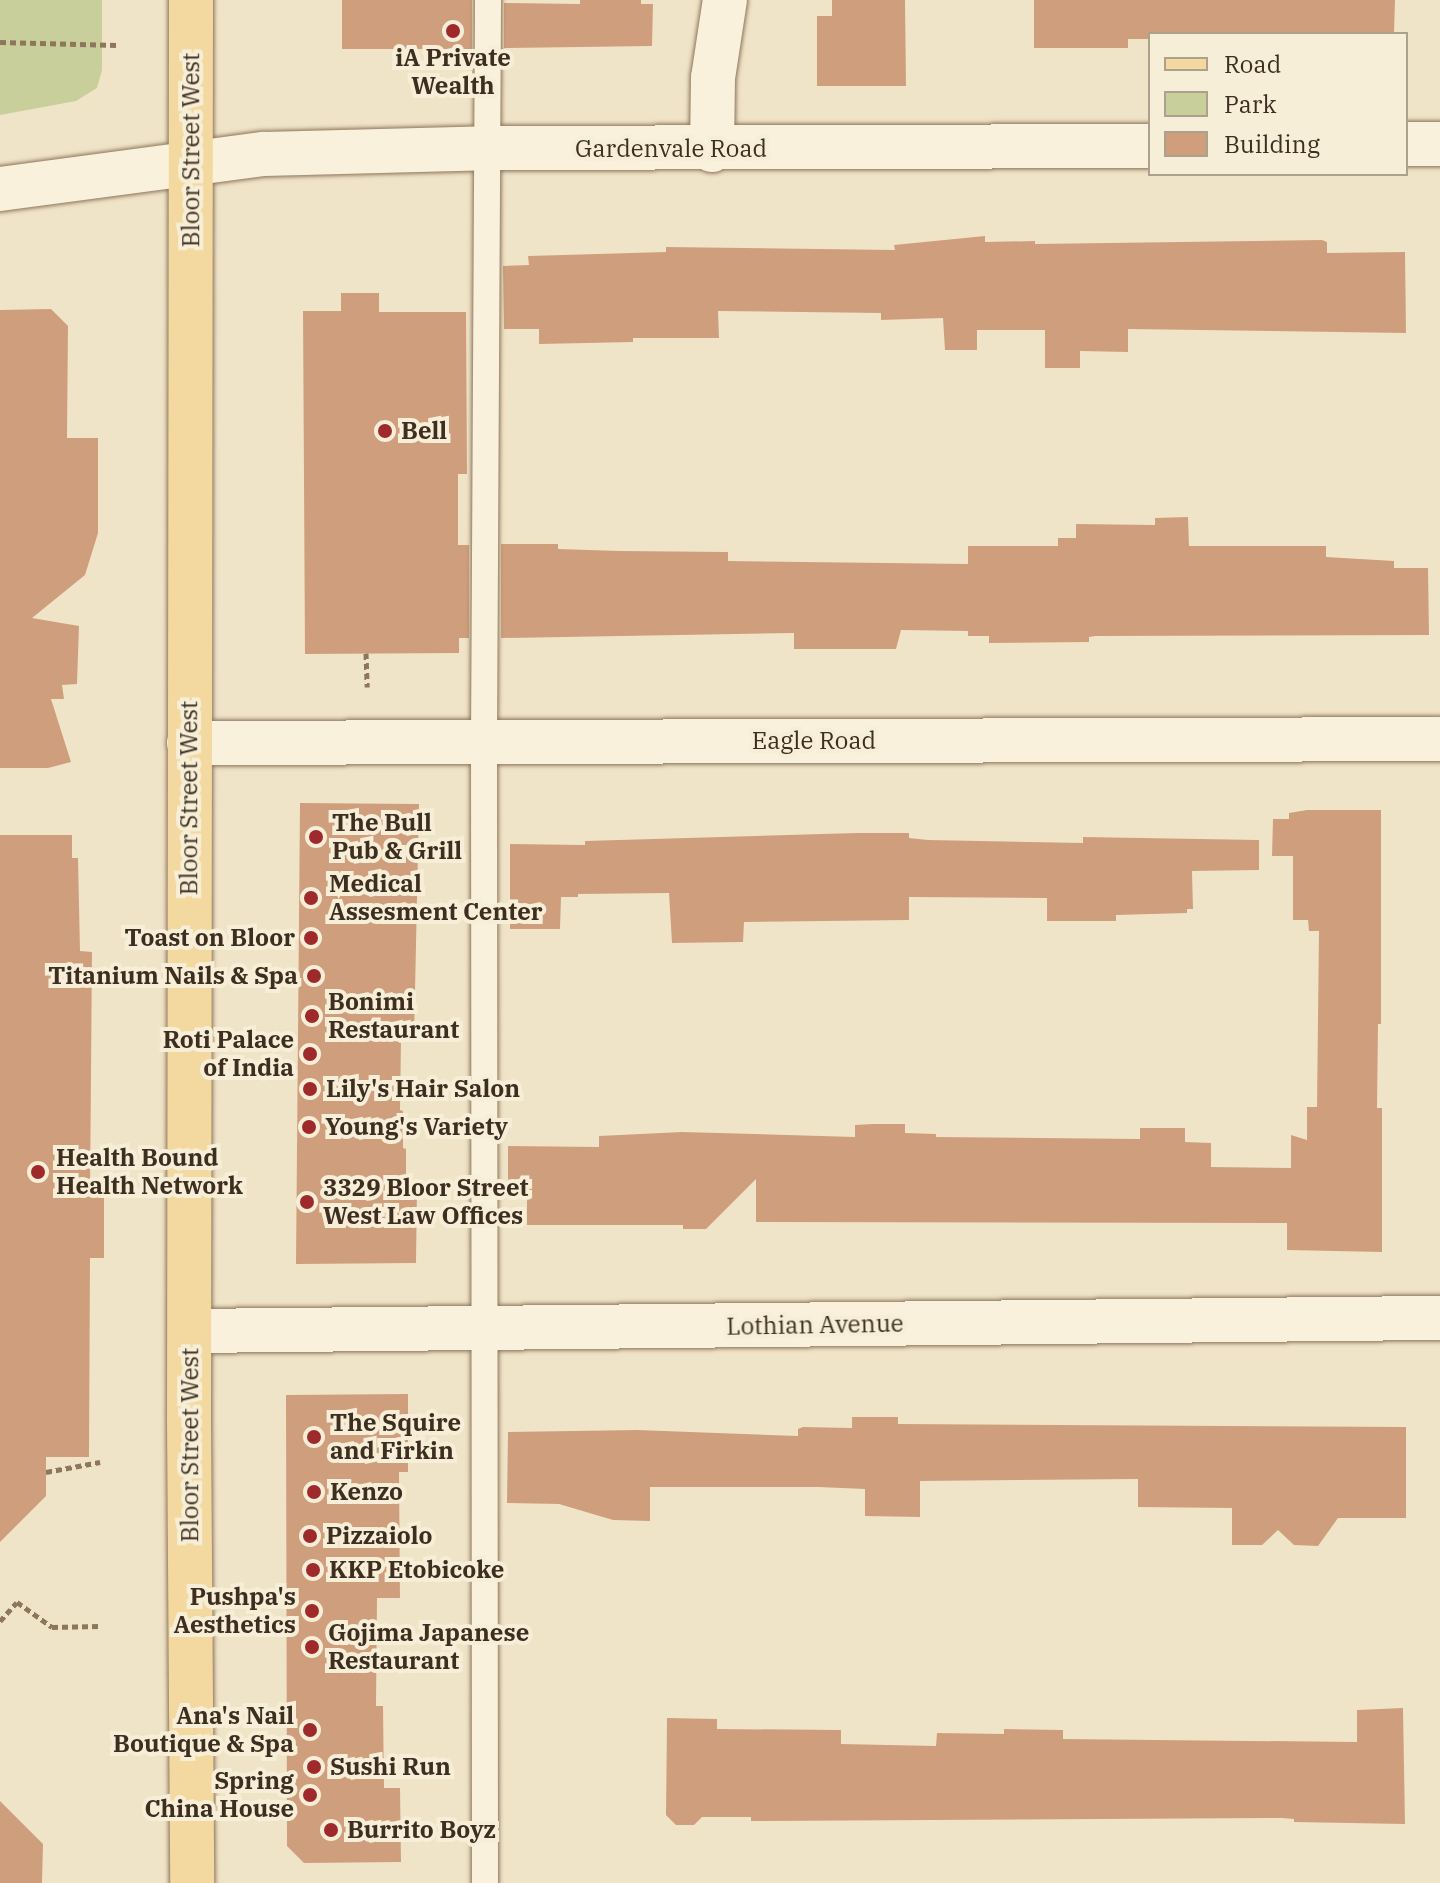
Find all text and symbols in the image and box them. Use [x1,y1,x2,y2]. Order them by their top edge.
marker: iA Private Wealth [444,22,462,40]
legend [1148,32,1408,176]
place label: iA Private Wealth [395,44,511,100]
text: Road [1224,48,1281,80]
street label: Bloor Street West [177,53,205,247]
text: Park [1224,88,1276,120]
text: Building [1224,128,1320,160]
street label: Gardenvale Road [575,135,767,163]
place label: Bell [401,417,447,445]
marker: Bell [376,422,394,440]
street label: Bloor Street West [175,701,203,895]
street label: Eagle Road [752,727,876,755]
place label: The Bull Pub & Grill [332,809,462,865]
marker: The Bull Pub & Grill [307,828,325,846]
place label: Medical Assesment Center [329,870,543,926]
marker: Medical Assesment Center [300,887,322,909]
place label: Toast on Bloor [124,924,295,952]
marker: Toast on Bloor [302,929,320,947]
place label: Titanium Nails & Spa [48,962,298,990]
marker: Titanium Nails & Spa [305,967,323,985]
place label: Bonimi Restaurant [328,988,459,1044]
marker: Bonimi Restaurant [303,1007,321,1025]
place label: Roti Palace of India [163,1026,294,1082]
marker: Roti Palace of India [301,1045,319,1063]
place label: Lily's Hair Salon [326,1075,520,1103]
marker: Lily's Hair Salon [301,1080,319,1098]
place label: Young's Variety [325,1113,508,1141]
marker: Young's Variety [300,1118,318,1136]
place label: Health Bound Health Network [56,1144,243,1200]
marker: Health Bound Health Network [27,1161,49,1183]
place label: 3329 Bloor Street West Law Offices [323,1174,528,1230]
marker: 3329 Bloor Street West Law Offices [298,1193,316,1211]
street label: Lothian Avenue [726,1309,904,1341]
street label: Bloor Street West [176,1348,204,1542]
place label: The Squire and Firkin [330,1409,461,1465]
marker: The Squire and Firkin [305,1428,323,1446]
place label: Kenzo [330,1478,403,1506]
marker: Kenzo [305,1483,323,1501]
place label: Pizzaiolo [326,1522,433,1550]
marker: Pizzaiolo [301,1527,319,1545]
place label: KKP Etobicoke [329,1556,504,1584]
marker: KKP Etobicoke [304,1561,322,1579]
place label: Pushpa's Aesthetics [174,1583,296,1639]
marker: Pushpa's Aesthetics [303,1602,321,1620]
place label: Gojima Japanese Restaurant [328,1619,529,1675]
marker: Gojima Japanese Restaurant [303,1638,321,1656]
place label: Ana's Nail Boutique & Spa [113,1702,294,1758]
marker: Ana's Nail Boutique & Spa [301,1721,319,1739]
place label: Sushi Run [330,1753,451,1781]
marker: Sushi Run [305,1758,323,1776]
place label: Spring China House [144,1767,294,1823]
marker: Spring China House [301,1786,319,1804]
place label: Burrito Boyz [347,1816,496,1844]
marker: Burrito Boyz [322,1821,340,1839]

